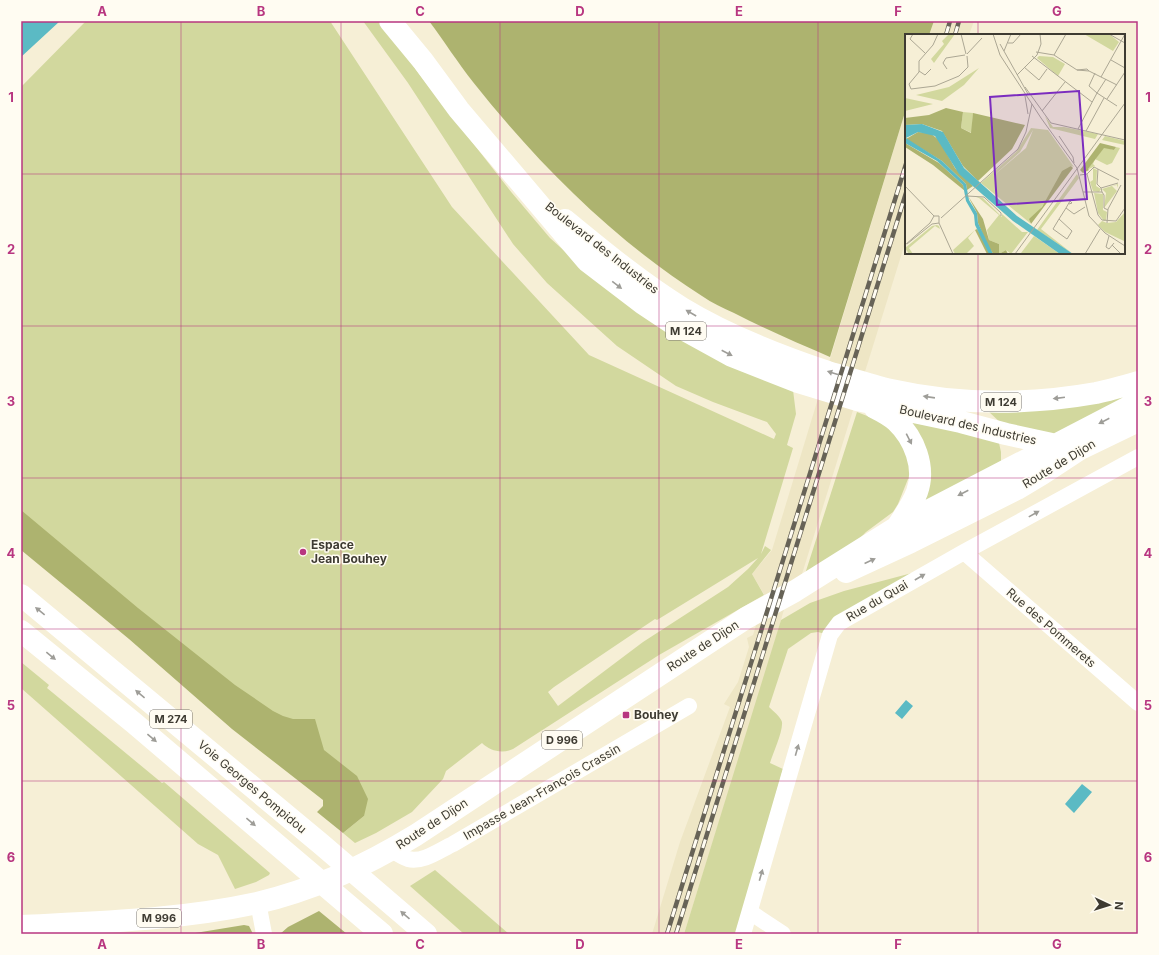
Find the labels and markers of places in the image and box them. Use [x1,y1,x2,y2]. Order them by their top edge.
place label: Espace Jean Bouhey [311,537,388,566]
marker: Espace Jean Bouhey [298,547,308,557]
place label: Bouhey [634,707,679,722]
marker: Bouhey [621,710,631,720]

